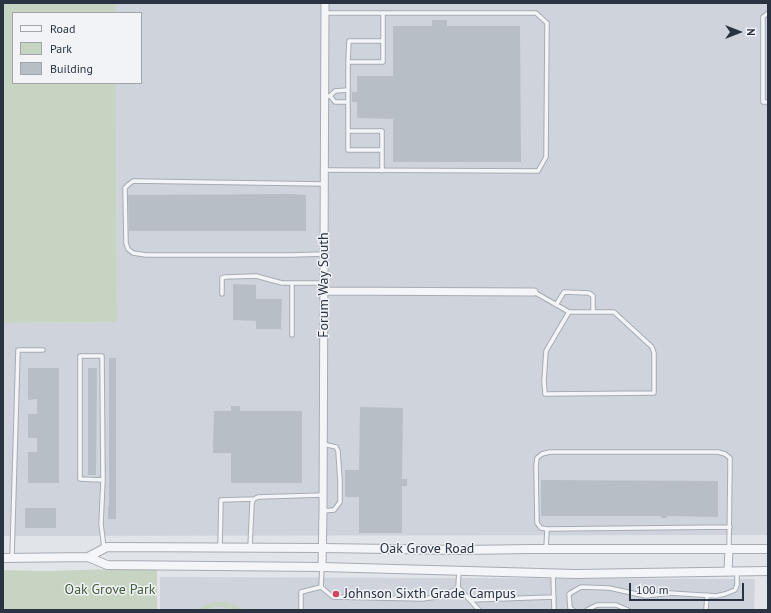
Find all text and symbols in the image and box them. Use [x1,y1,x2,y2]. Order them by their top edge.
legend [12,12,142,84]
north arrow [719,12,759,52]
text: Road [50,21,75,36]
text: N [744,28,758,36]
text: Park [50,41,72,56]
text: Building [50,61,93,76]
street label: Forum Way South [316,232,332,338]
street label: Oak Grove Road [380,541,474,557]
scale bar [631,575,746,601]
park label: Oak Grove Park [65,582,155,598]
text: 100 m [636,582,669,597]
place label: Johnson Sixth Grade Campus [344,586,516,602]
marker: Johnson Sixth Grade Campus [331,589,341,599]

